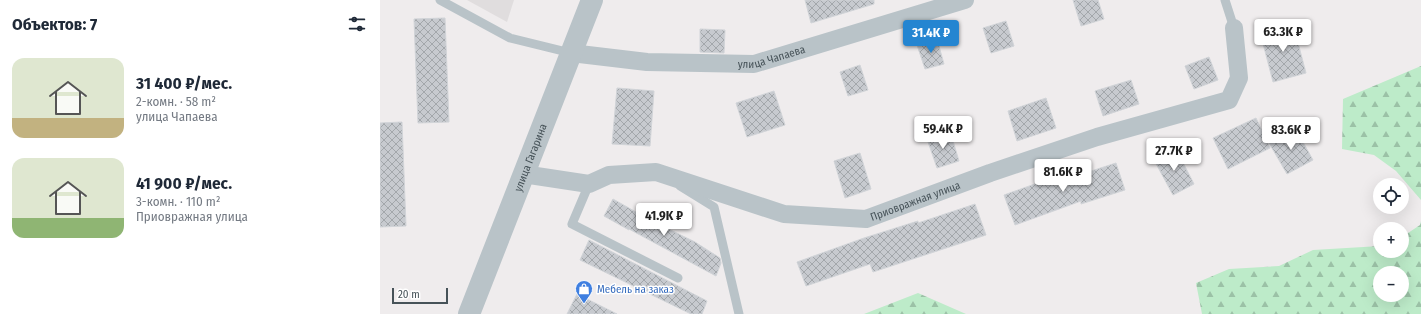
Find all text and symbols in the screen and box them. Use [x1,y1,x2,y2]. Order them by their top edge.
icon: filters [346,13,368,35]
text: Объектов: 7 [12,14,97,35]
pin: 63.3K ₽ [1246,19,1320,53]
pin: 31.4K ₽ [894,20,968,54]
text: 63.3K ₽ [1263,24,1303,39]
text: 31.4K ₽ [912,25,950,40]
street label: улица Чапаева [738,43,807,71]
text: 31 400 ₽/мес. [136,73,232,94]
icon: home [44,74,92,122]
text: 2-комн. · 58 m² [136,94,216,109]
text: улица Чапаева [136,109,218,124]
pin: 59.4K ₽ [906,116,980,150]
pin: 83.6K ₽ [1254,117,1328,151]
text: 59.4K ₽ [923,121,963,136]
street label: улица Гагарина [512,122,550,194]
text: 83.6K ₽ [1271,122,1311,137]
pin: 27.7K ₽ [1137,138,1211,172]
text: 27.7K ₽ [1155,143,1193,158]
pin: 81.6K ₽ [1026,159,1100,193]
text: 81.6K ₽ [1043,164,1083,179]
text: 41 900 ₽/мес. [136,173,232,194]
icon: home [44,174,92,222]
map controls [1373,178,1409,302]
button: locate [1373,178,1409,214]
street label: Приовражная улица [869,179,962,224]
text: 3-комн. · 110 m² [136,194,220,209]
pin: 41.9K ₽ [627,203,701,237]
text: 41.9K ₽ [645,208,683,223]
text: Приовражная улица [136,209,248,224]
button: + [1373,222,1409,258]
button: − [1373,266,1409,302]
shop icon: Мебель на заказ [574,279,594,304]
place label: Мебель на заказ [597,283,674,296]
scale bar [392,286,448,305]
text: 20 m [398,288,420,301]

